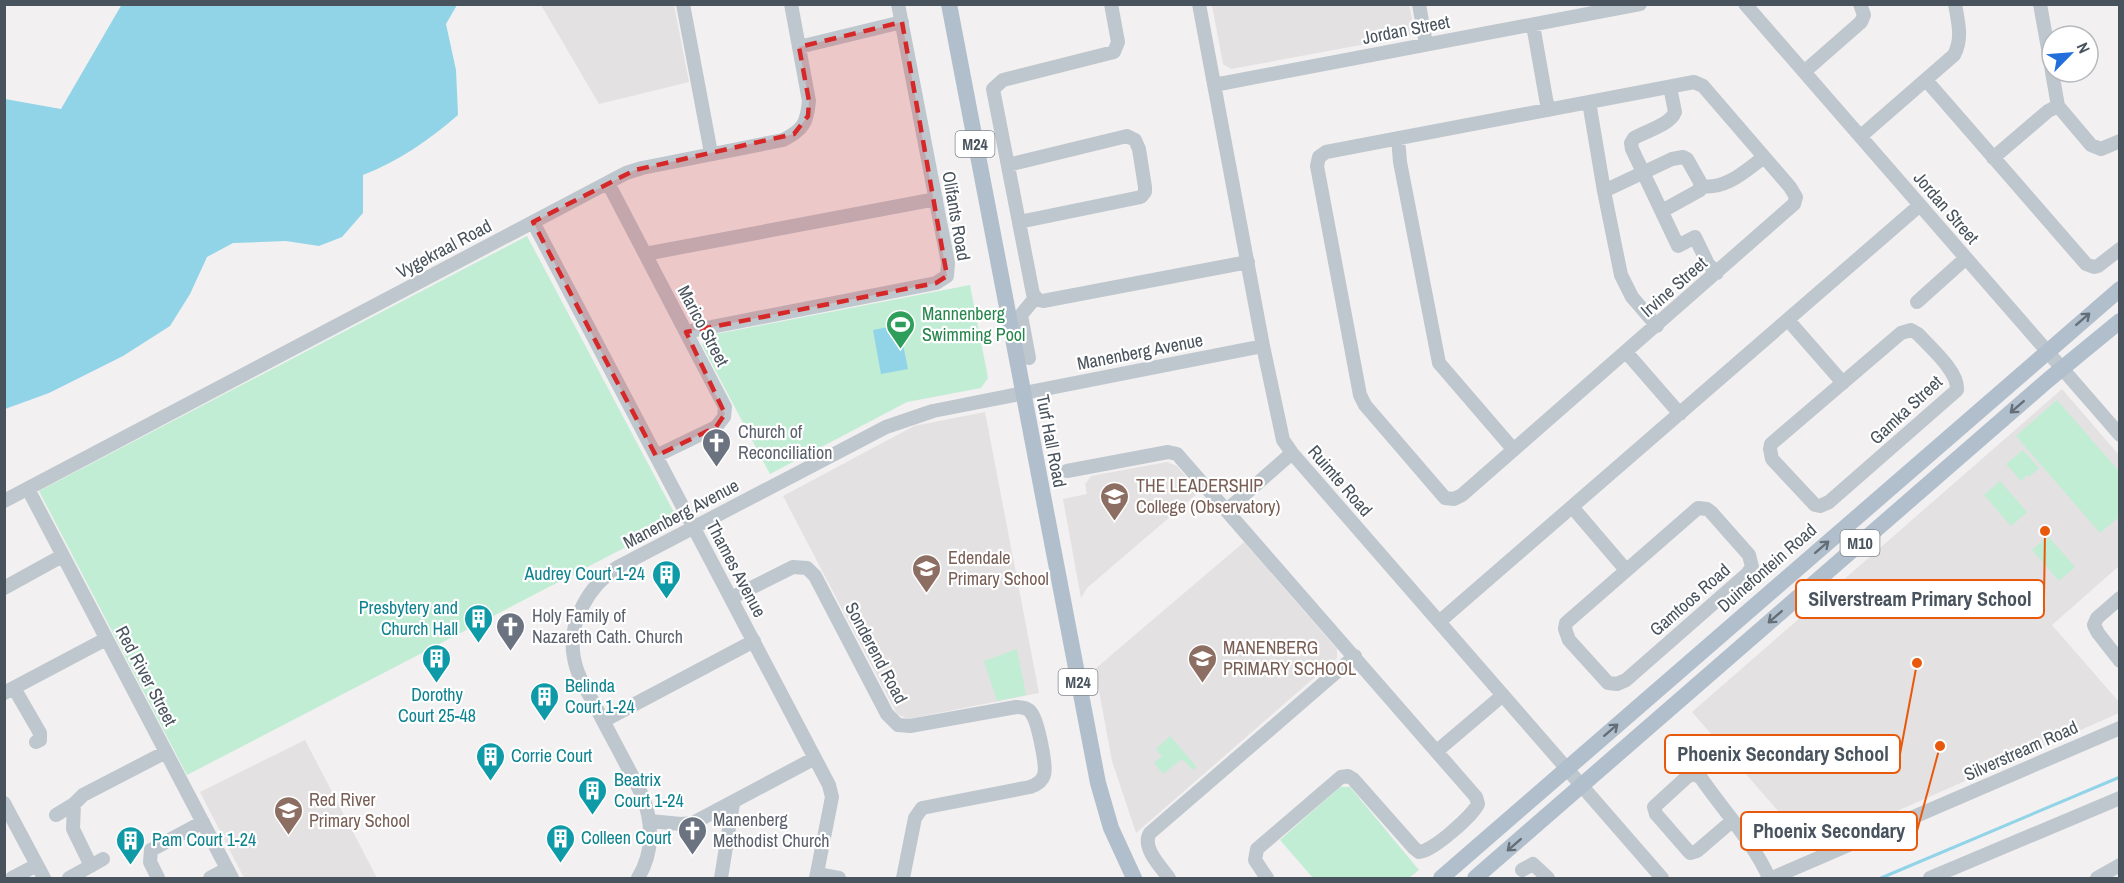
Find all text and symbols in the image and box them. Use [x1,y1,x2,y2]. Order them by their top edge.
street label: Jordan Street [1360,9,1452,50]
north arrow [2040,24,2100,84]
text: N [2072,39,2096,57]
road number: M24 [956,131,994,157]
street label: Jordan Street [1908,166,1985,249]
street label: Olifants Road [936,169,977,263]
street label: Vygekraal Road [392,213,496,284]
street label: Irvine Street [1635,251,1712,322]
street label: Marico Street [672,281,735,371]
place label: Mannenberg Swimming Pool [922,301,1025,347]
sports icon: Mannenberg Swimming Pool [885,308,917,350]
one-way arrow [2075,312,2090,326]
street label: Manenberg Avenue [1075,327,1205,376]
street label: Gamka Street [1864,369,1947,450]
street label: Turf Hall Road [1030,392,1073,489]
one-way arrow [2010,400,2025,414]
place label: Church of Reconciliation [738,419,832,465]
church icon: Church of Reconciliation [701,426,733,468]
street label: Ruimte Road [1302,440,1378,522]
street label: Manenberg Avenue [618,473,743,555]
place label: THE LEADERSHIP College (Observatory) [1136,473,1280,519]
school or university icon: THE LEADERSHIP College (Observatory) [1099,480,1131,522]
street label: Thames Avenue [700,516,772,622]
street label: Duinefontein Road [1712,518,1822,618]
road number: M10 [1840,530,1880,556]
one-way arrow [1814,540,1829,554]
place label: Edendale Primary School [948,545,1049,591]
school or university icon: Edendale Primary School [911,552,943,594]
building icon: Audrey Court 1-24 [650,558,682,600]
street label: Gamtoos Road [1644,558,1735,642]
place label: Audrey Court 1-24 [523,561,645,586]
callout: Silverstream Primary School [1796,580,2044,618]
text: Silverstream Primary School [1808,585,2032,612]
place label: Presbytery and Church Hall [359,595,458,641]
street label: Sonderend Road [839,598,914,708]
building icon: Presbytery and Church Hall [463,602,495,644]
place label: Holy Family of Nazareth Cath. Church [532,603,683,649]
church icon: Holy Family of Nazareth Cath. Church [495,610,527,652]
one-way arrow [1768,610,1783,624]
street label: Red River Street [110,621,183,730]
place label: MANENBERG PRIMARY SCHOOL [1223,635,1356,681]
building icon: Dorothy Court 25-48 [421,642,453,684]
school or university icon: MANENBERG PRIMARY SCHOOL [1186,642,1218,684]
road number: M24 [1058,669,1098,695]
place label: Belinda Court 1-24 [565,673,635,719]
building icon: Belinda Court 1-24 [528,680,560,722]
place label: Dorothy Court 25-48 [398,682,476,728]
street label: Silverstream Road [1960,714,2082,787]
one-way arrow [1603,723,1618,737]
callout: Phoenix Secondary School [1665,735,1900,773]
building icon: Corrie Court [474,740,506,782]
text: Phoenix Secondary School [1677,740,1889,767]
place label: Corrie Court [511,743,592,768]
place label: Beatrix Court 1-24 [614,767,684,813]
building icon: Beatrix Court 1-24 [577,774,609,816]
place label: Red River Primary School [309,787,410,833]
school or university icon: Red River Primary School [272,794,304,836]
place label: Manenberg Methodist Church [713,807,830,853]
callout: Phoenix Secondary [1741,812,1917,850]
church icon: Manenberg Methodist Church [676,814,708,856]
text: Phoenix Secondary [1753,817,1906,844]
building icon: Colleen Court [544,822,576,864]
building icon: Pam Court 1-24 [115,824,147,866]
place label: Colleen Court [581,825,671,850]
place label: Pam Court 1-24 [152,827,256,852]
one-way arrow [1507,838,1522,852]

